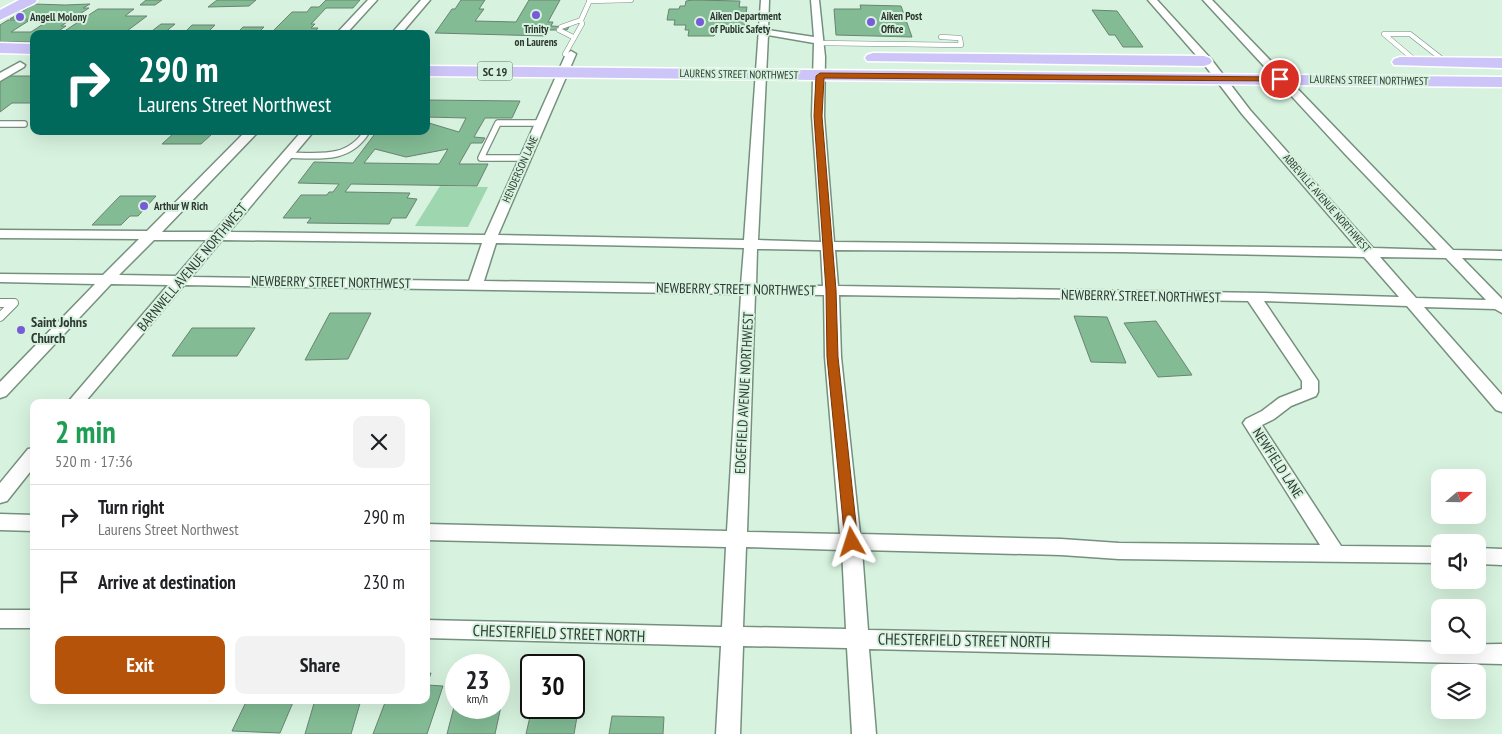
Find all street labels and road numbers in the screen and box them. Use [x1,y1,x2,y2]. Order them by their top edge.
road number: SC 19 [478,61,512,80]
street label: LAURENS STREET NORTHWEST [679,66,799,82]
street label: LAURENS STREET NORTHWEST [1309,72,1429,88]
street label: HENDERSON LANE [499,133,541,205]
street label: ABBEVILLE AVENUE NORTHWEST [1280,151,1374,255]
street label: BARNWELL AVENUE NORTHWEST [133,199,251,335]
street label: NEWBERRY STREET NORTHWEST [251,272,412,292]
street label: NEWBERRY STREET NORTHWEST [656,279,817,299]
street label: NEWBERRY STREET NORTHWEST [1061,286,1222,306]
street label: EDGEFIELD AVENUE NORTHWEST [731,311,757,474]
street label: NEWFIELD LANE [1249,424,1307,502]
street label: CHESTERFIELD STREET NORTH [472,620,646,646]
street label: CHESTERFIELD STREET NORTH [878,628,1050,652]

